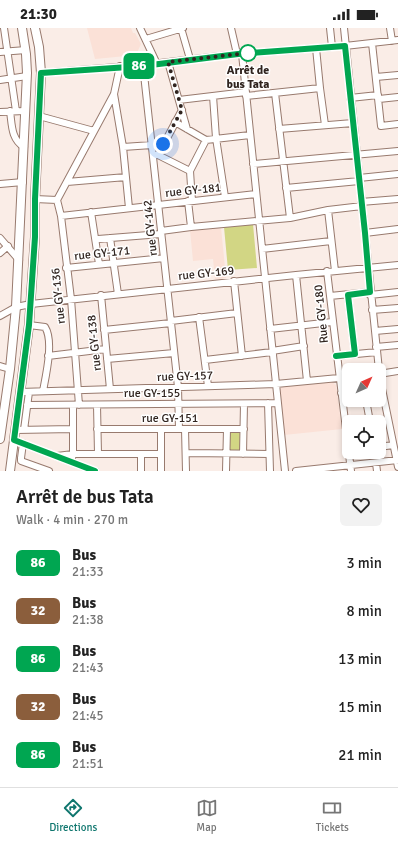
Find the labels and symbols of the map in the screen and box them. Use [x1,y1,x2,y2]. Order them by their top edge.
marker: Arrêt de bus Tata [239,44,257,62]
line badge: 86 [121,53,157,79]
place label: Arrêt de bus Tata [227,63,269,92]
your location [153,134,173,154]
street label: rue GY-181 [164,180,222,201]
street label: rue GY-142 [140,199,161,257]
street label: rue GY-171 [73,243,131,264]
street label: rue GY-169 [177,263,235,284]
street label: rue GY-136 [48,267,69,325]
street label: Rue GY-180 [311,284,332,344]
street label: rue GY-138 [84,314,105,372]
north arrow [342,363,386,407]
street label: rue GY-157 [157,368,213,385]
street label: rue GY-155 [124,386,180,401]
street label: rue GY-151 [142,411,198,426]

